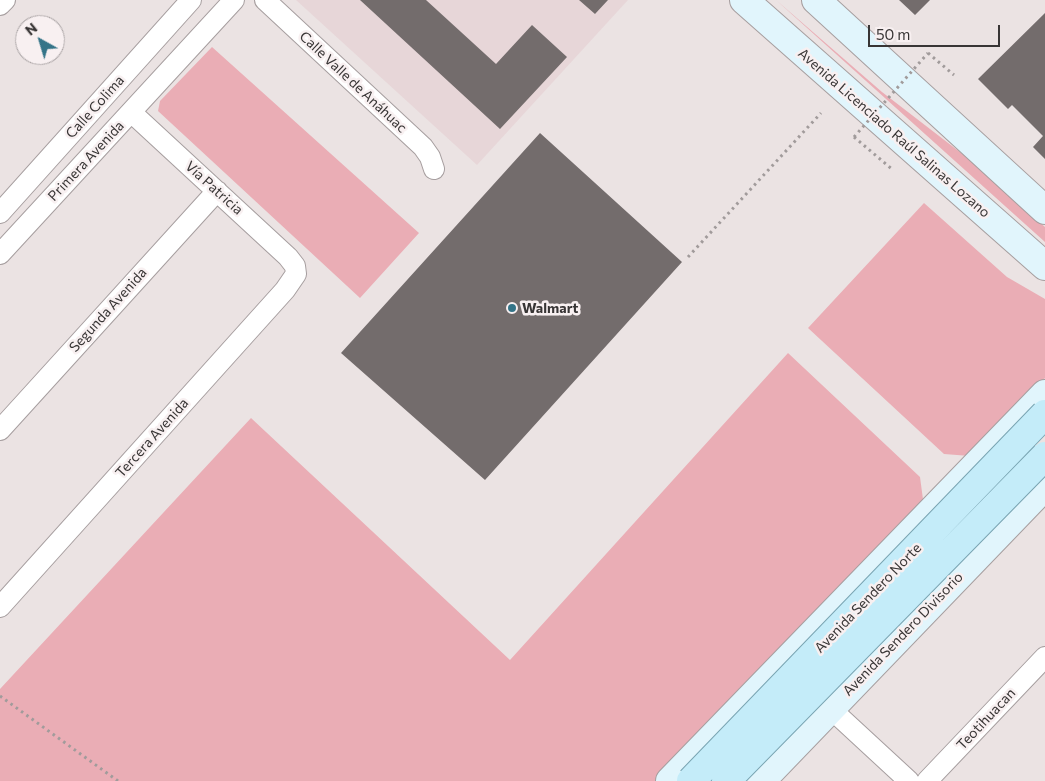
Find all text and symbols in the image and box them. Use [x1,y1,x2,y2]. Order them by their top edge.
north arrow [15,15,65,65]
scale bar [870,15,1002,47]
text: N [21,19,40,39]
text: 50 m [876,25,910,43]
street label: Calle Valle de Anáhuac [296,28,410,136]
street label: Avenida Licenciado Raúl Salinas Lozano [795,45,993,221]
street label: Calle Colima [62,72,128,142]
street label: Primera Avenida [45,117,127,205]
street label: Vía Patricia [182,158,246,218]
street label: Segunda Avenida [66,264,150,356]
place label: Walmart [522,300,578,316]
marker: Walmart [506,302,518,314]
street label: Tercera Avenida [112,395,192,481]
street label: Avenida Sendero Norte [811,540,925,656]
street label: Avenida Sendero Divisorio [839,569,967,699]
street label: Teotihuacan [953,685,1019,753]

